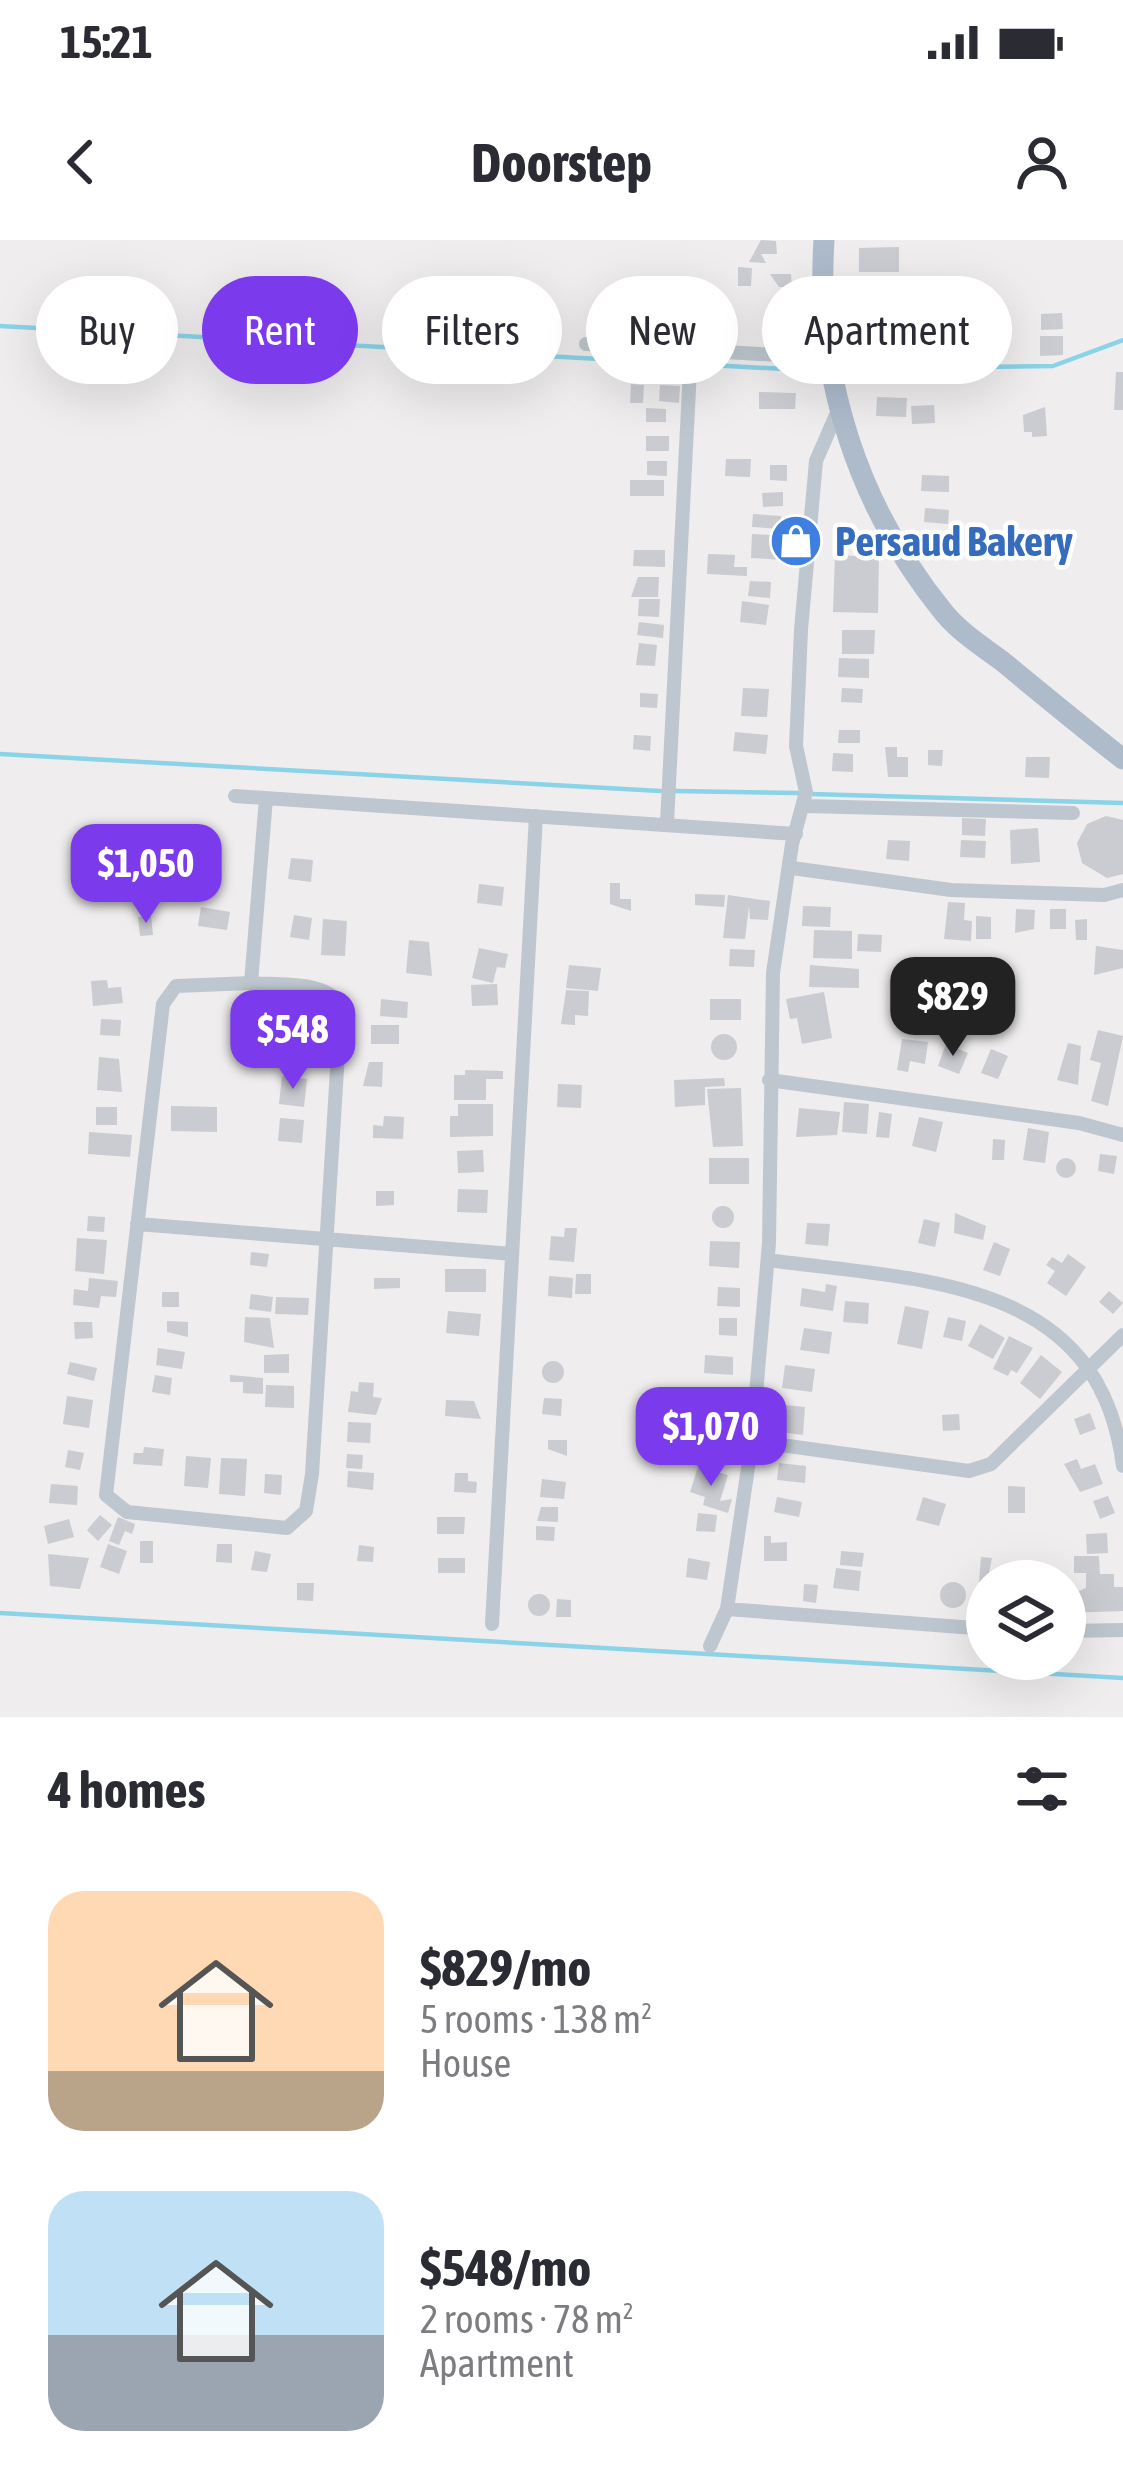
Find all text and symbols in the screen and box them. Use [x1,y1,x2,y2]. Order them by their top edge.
text: 15:21 [60,16,153,68]
icon: back [48,129,114,195]
icon: person [1009,129,1075,195]
text: Doorstep [471,132,652,193]
chip: Buy [36,276,178,384]
chip: Rent [202,276,358,384]
chip: Filters [382,276,562,384]
chip: New [586,276,738,384]
chip: Apartment [762,276,1012,384]
shop icon: Persaud Bakery [768,513,824,569]
place label: Persaud Bakery [835,517,1073,565]
pin: $1,050 [48,824,244,926]
text: $1,050 [98,841,194,885]
pin: $829 [882,957,1024,1059]
text: $829 [917,974,989,1018]
pin: $548 [222,990,364,1092]
text: $548 [257,1007,329,1051]
pin: $1,070 [613,1387,809,1489]
text: $1,070 [663,1404,759,1448]
map controls [966,1560,1086,1680]
button: layers [966,1560,1086,1680]
icon: filters [1009,1756,1075,1822]
text: 4 homes [48,1760,206,1819]
text: $829/mo [420,1938,591,1997]
icon: home [144,1939,288,2083]
text: 5 rooms · 138 m² [420,1997,652,2041]
text: House [420,2041,511,2085]
text: $548/mo [420,2238,591,2297]
icon: home [144,2239,288,2383]
text: 2 rooms · 78 m² [420,2297,634,2341]
text: Apartment [420,2341,574,2385]

